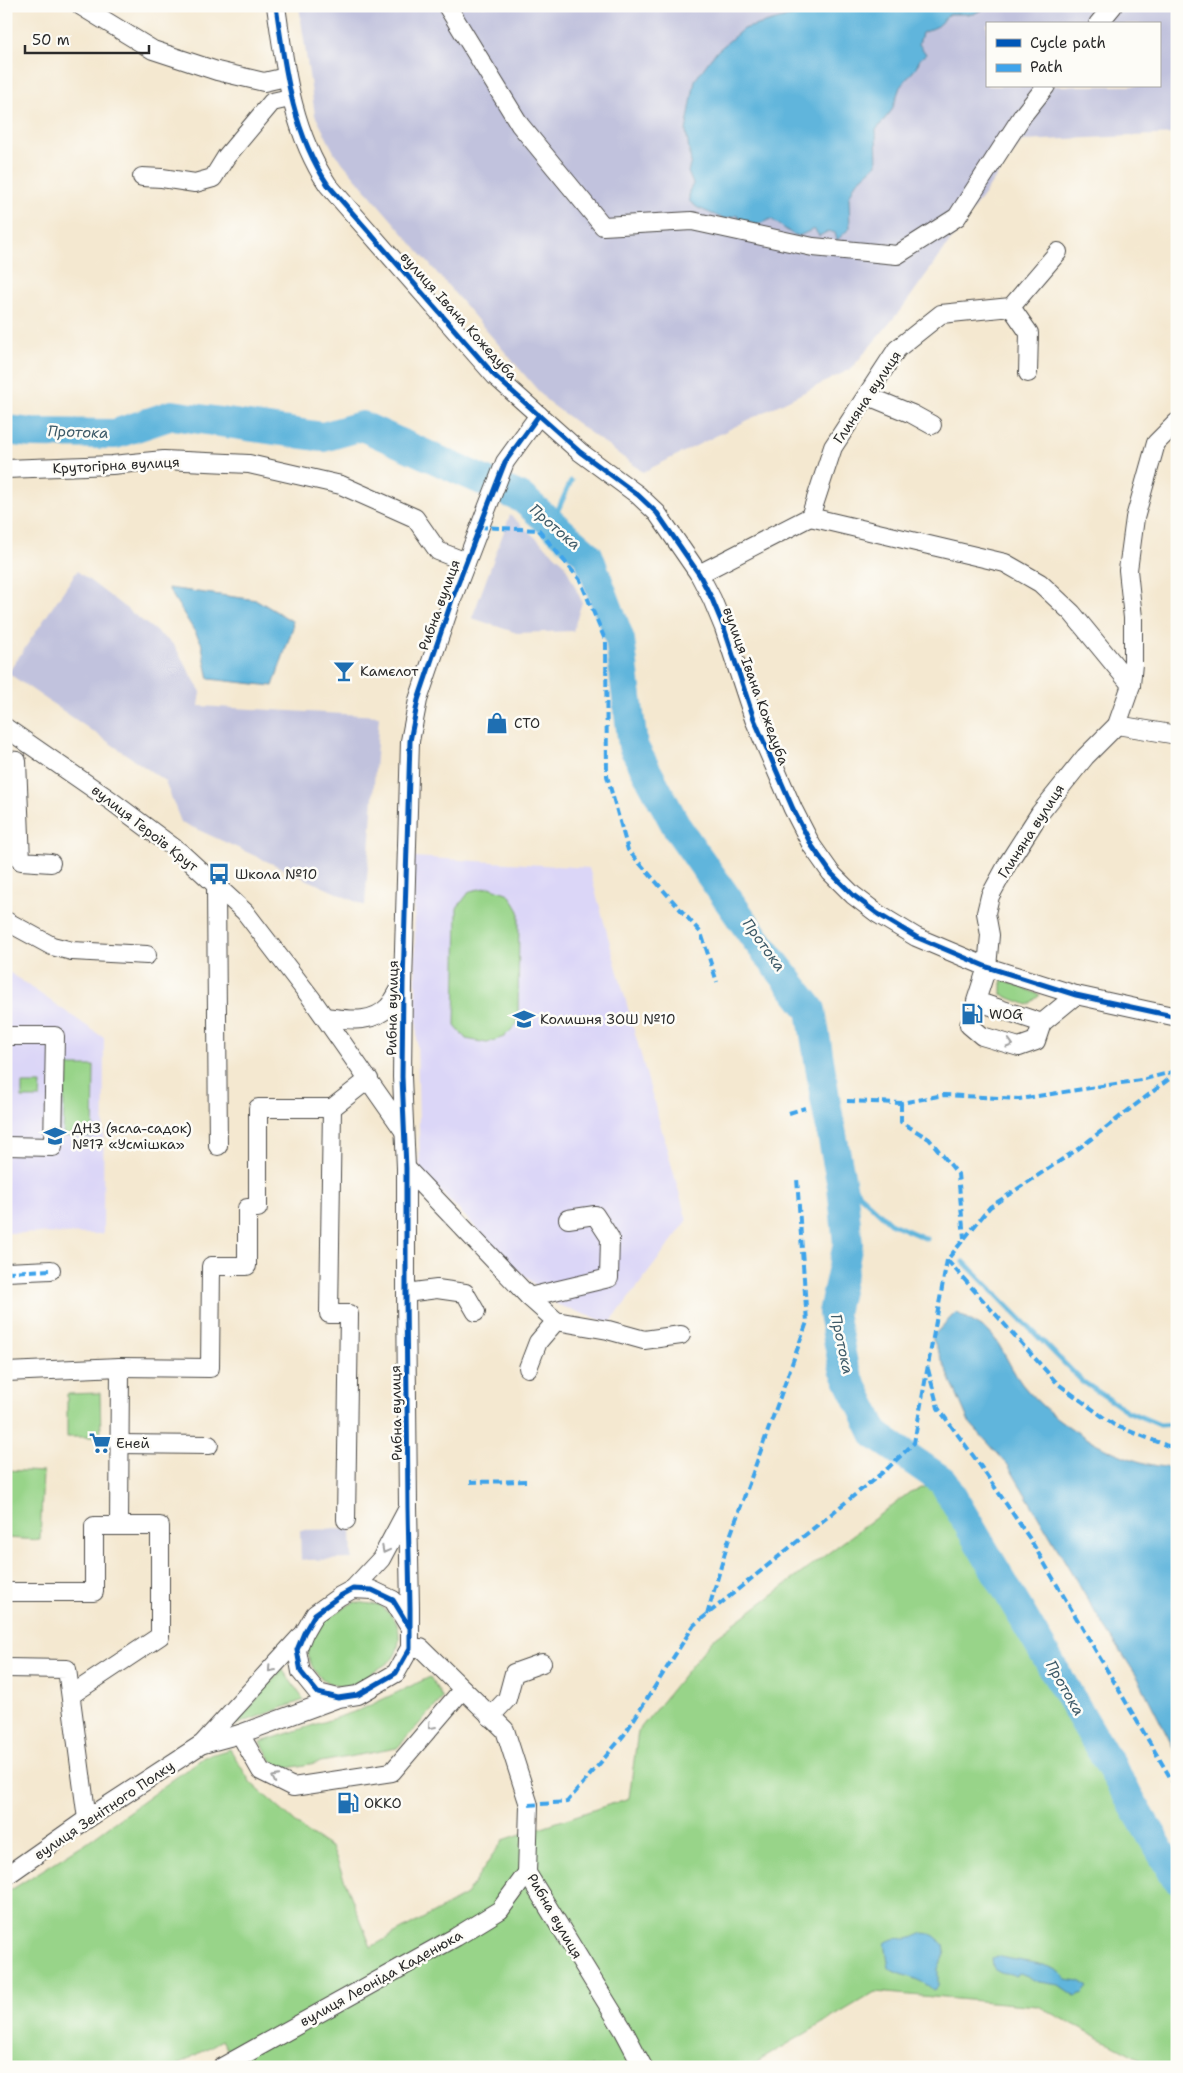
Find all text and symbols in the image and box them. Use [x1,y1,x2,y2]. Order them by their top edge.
scale bar [25,22,149,54]
legend [986,22,1160,88]
text: 50 m [32,30,70,50]
text: Cycle path [1030,33,1106,53]
text: Path [1030,57,1063,77]
street label: вулиця Івана Кожедуба [396,248,522,384]
street label: Глиняна вулиця [829,347,905,447]
water label: Протока [47,421,109,443]
street label: Крутогірна вулиця [52,453,180,477]
water label: Протока [525,500,585,554]
street label: Рибна вулиця [414,557,464,653]
street label: вулиця Івана Кожедуба [719,604,793,768]
bar icon: Камєлот [331,658,357,684]
place label: Камєлот [360,662,419,680]
shop icon: СТО [484,710,510,736]
place label: СТО [514,714,540,732]
street label: вулиця Героїв Крут [88,781,203,876]
street label: Глиняна вулиця [994,781,1068,881]
bus stop icon: Школа №10 [206,861,232,887]
place label: Школа №10 [235,865,317,883]
water label: Протока [738,915,790,975]
street label: Рибна вулиця [382,960,402,1056]
fuel station icon: WOG [959,1001,985,1027]
place label: WOG [989,1005,1023,1023]
school or university icon: Колишня ЗОШ №10 [511,1006,537,1032]
place label: Колишня ЗОШ №10 [540,1010,676,1028]
one-way arrow [1005,1039,1014,1049]
place label: ДНЗ (ясла-садок) №17 «Усмішка» [72,1119,192,1153]
school or university icon: ДНЗ (ясла-садок) №17 «Усмішка» [42,1123,68,1149]
water label: Протока [826,1312,858,1376]
street label: Рибна вулиця [386,1365,406,1461]
supermarket icon: Еней [87,1430,113,1456]
place label: Еней [116,1434,150,1452]
one-way arrow [381,1545,391,1554]
water label: Протока [1041,1657,1089,1719]
one-way arrow [268,1663,277,1672]
one-way arrow [428,1721,437,1730]
street label: вулиця Зенітного Полку [31,1756,177,1864]
one-way arrow [272,1774,281,1784]
fuel station icon: ОККО [335,1790,361,1816]
place label: ОККО [364,1794,402,1812]
street label: Рибна вулиця [523,1870,587,1962]
street label: вулиця Леоніда Каденюка [297,1926,466,2030]

